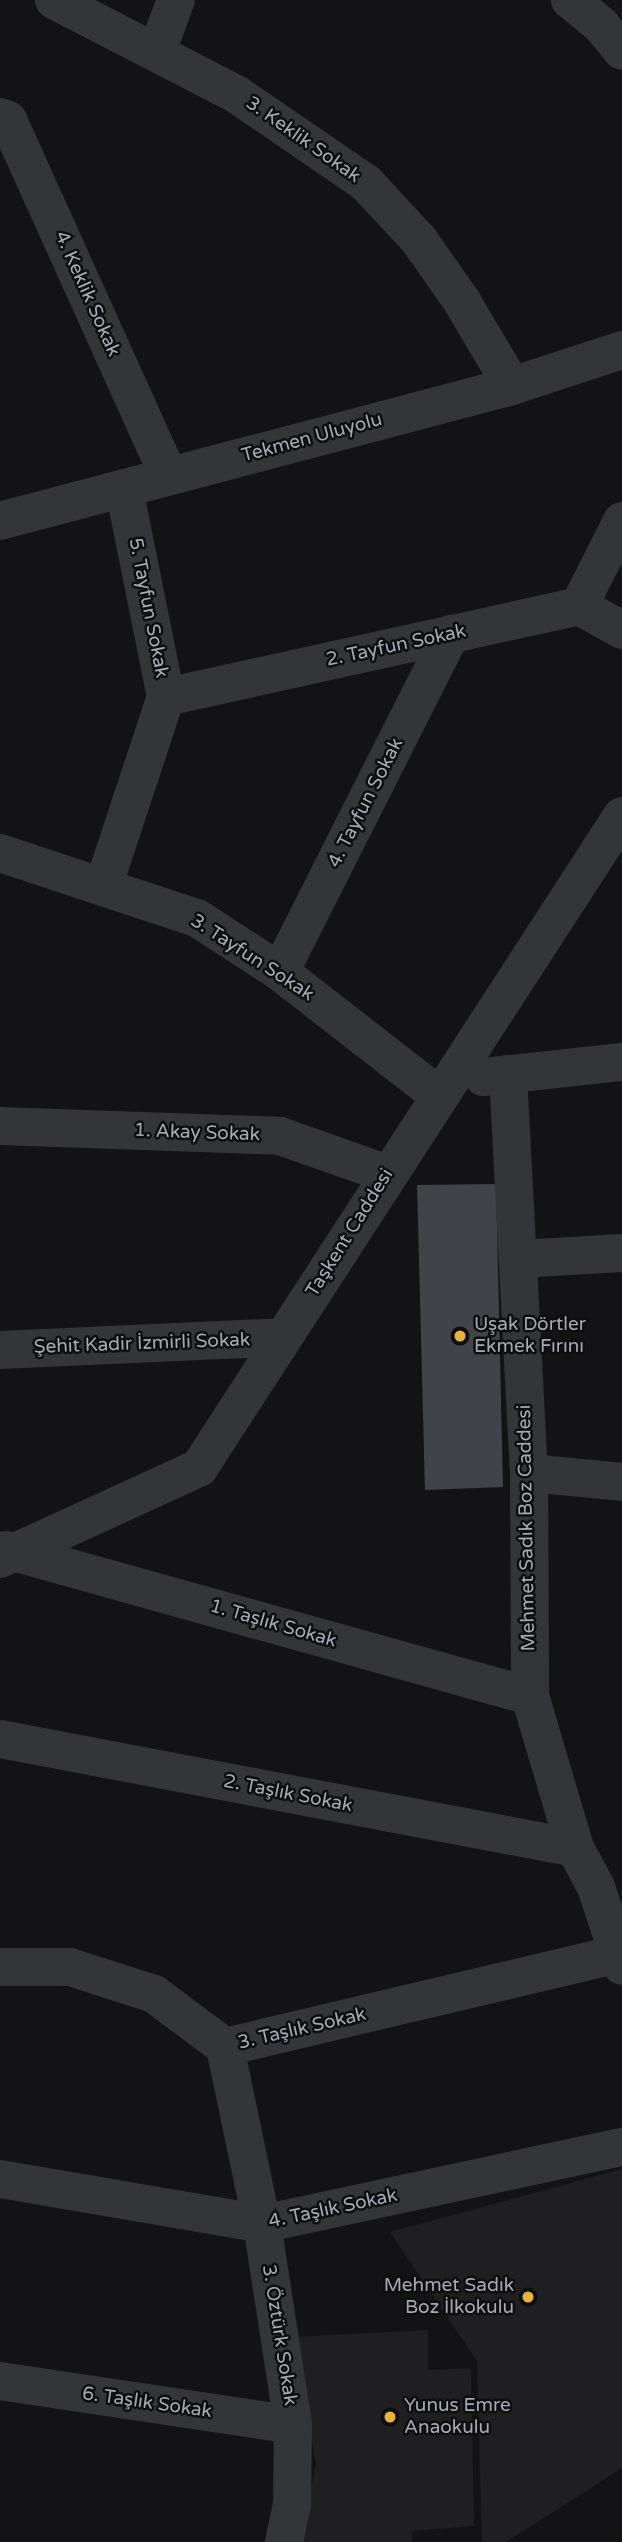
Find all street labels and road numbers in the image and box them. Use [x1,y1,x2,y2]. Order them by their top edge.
street label: 3. Keklik Sokak [241,92,365,188]
street label: 4. Keklik Sokak [49,228,125,360]
street label: Tekmen Uluyolu [239,408,385,468]
street label: 5. Tayfun Sokak [123,536,173,680]
street label: 2. Tayfun Sokak [324,620,468,672]
street label: 4. Tayfun Sokak [324,734,408,872]
street label: 3. Tayfun Sokak [186,910,318,1006]
street label: 1. Akay Sokak [134,1119,260,1147]
street label: Taşkent Caddesi [301,1165,399,1301]
street label: Şehit Kadir İzmirli Sokak [33,1329,251,1359]
street label: Mehmet Sadık Boz Caddesi [513,1404,541,1652]
street label: 1. Taşlık Sokak [207,1595,339,1653]
street label: 2. Taşlık Sokak [222,1770,354,1818]
street label: 3. Taşlık Sokak [236,2003,368,2055]
street label: 4. Taşlık Sokak [267,2184,399,2234]
street label: 3. Öztürk Sokak [257,2263,301,2407]
street label: 6. Taşlık Sokak [81,2383,213,2423]

